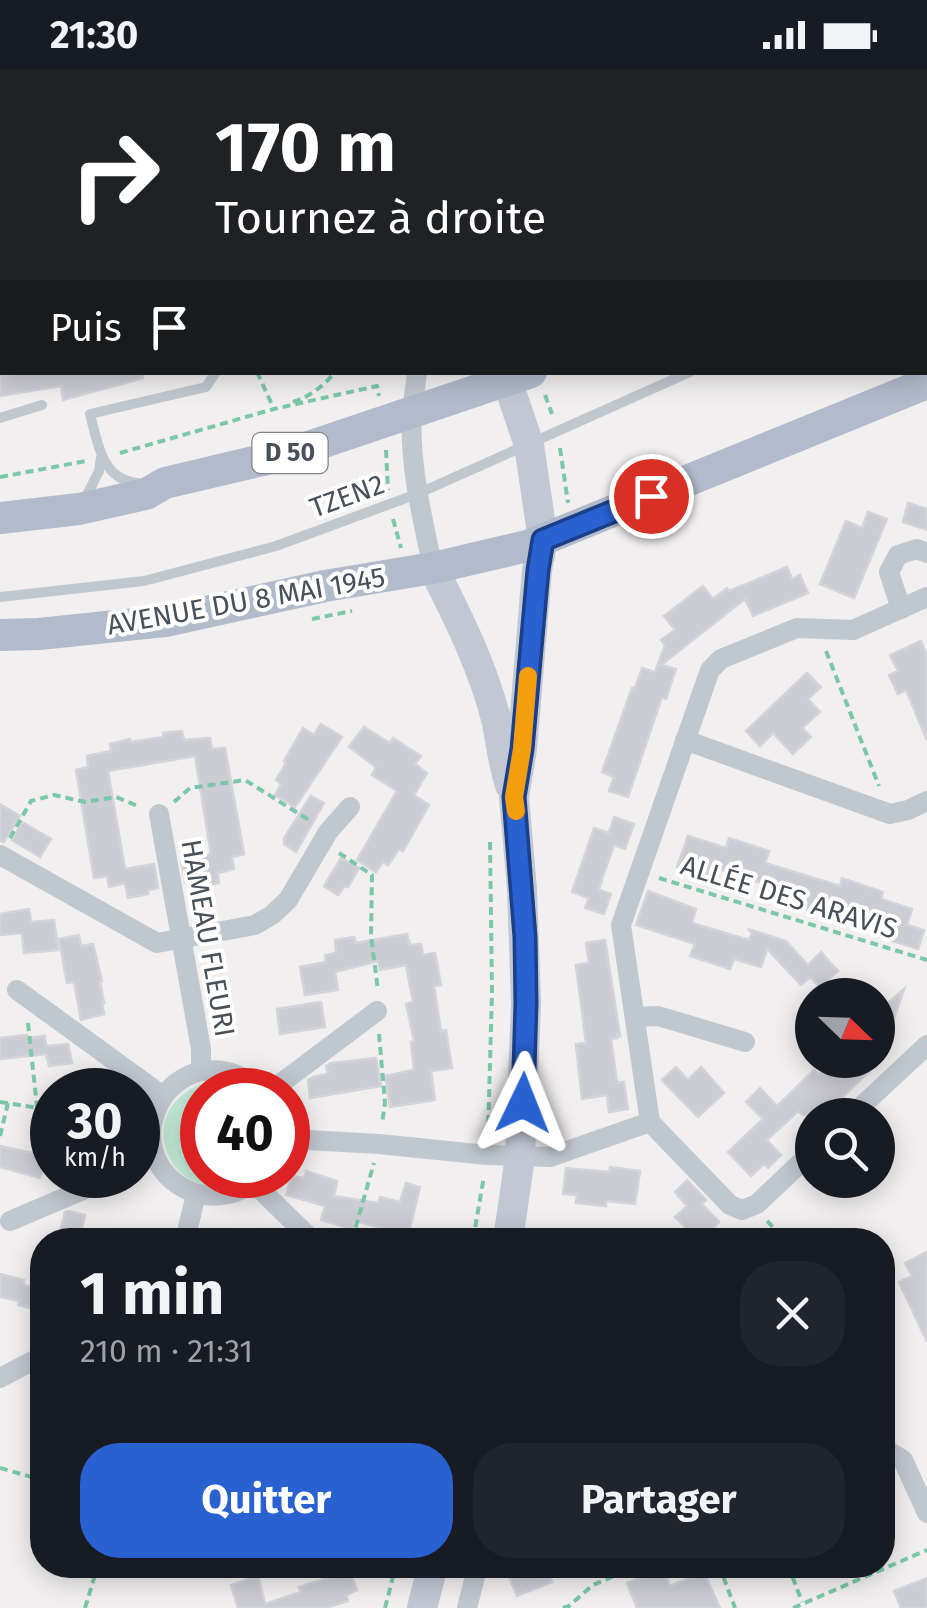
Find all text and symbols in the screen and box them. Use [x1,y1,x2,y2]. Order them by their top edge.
text: 21:30 [50,12,138,58]
text: 170 m [215,106,396,190]
icon: right [50,110,180,240]
text: Tournez à droite [215,191,546,245]
icon: arrive [142,300,197,355]
text: Puis [50,305,122,351]
road number: D 50 [252,433,328,473]
pin [609,454,694,539]
street label: TZEN2 [305,467,389,525]
icon: arrive [624,469,679,524]
street label: AVENUE DU 8 MAI 1945 [104,560,388,642]
street label: HAMEAU FLEURI [174,837,242,1039]
street label: ALLÉE DES ARAVIS [677,848,901,946]
north arrow [795,978,895,1078]
map controls [795,978,895,1198]
position arrow [471,1051,575,1155]
speed limit sign: 40 [180,1068,310,1198]
text: 30 [67,1091,123,1151]
button: search [795,1098,895,1198]
text: km/h [64,1143,126,1173]
text: 1 min [80,1258,224,1330]
button: close [740,1261,845,1366]
text: 210 m · 21:31 [80,1332,253,1370]
button: Quitter [80,1443,453,1558]
button: Partager [473,1443,845,1558]

